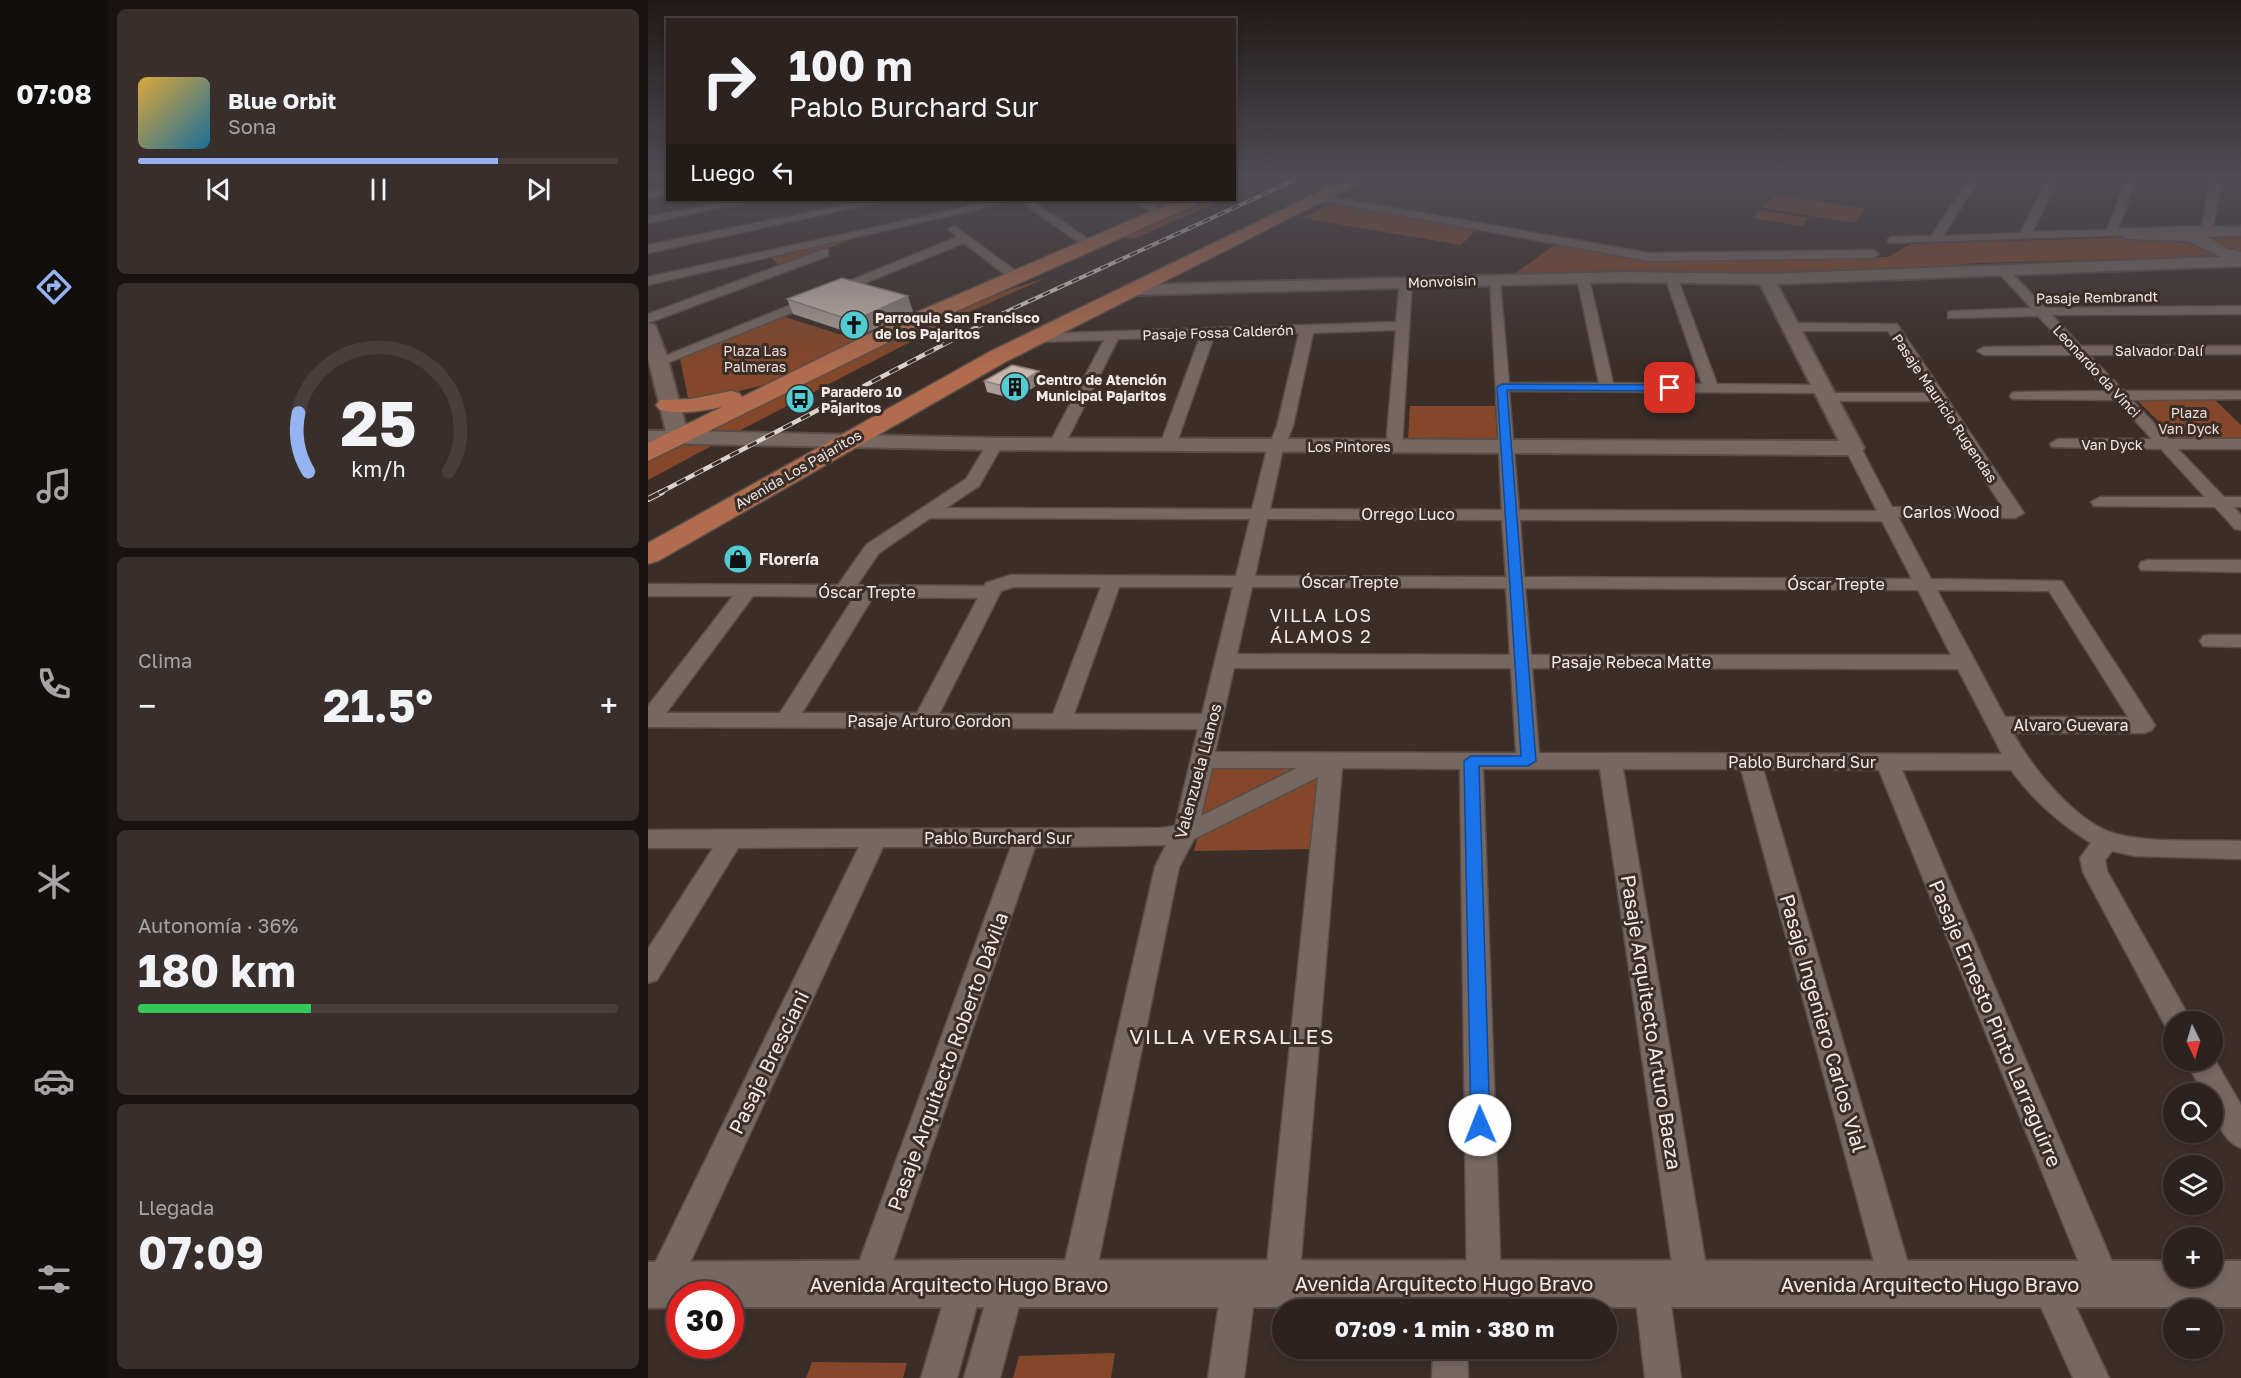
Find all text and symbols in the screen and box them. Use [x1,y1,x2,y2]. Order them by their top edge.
text: 100 m [789,40,912,90]
icon: right [690,42,768,120]
text: 07:08 [16,78,92,110]
text: Blue Orbit [228,87,336,114]
text: Pablo Burchard Sur [789,91,1039,123]
text: Sona [228,114,276,138]
icon: left [767,156,800,189]
text: Luego [690,159,755,186]
icon: previous [202,173,235,206]
icon: pause [362,173,395,206]
icon: next [522,173,555,206]
icon: directions [33,266,75,308]
street label: Monvoisin [1408,271,1476,291]
street label: Pasaje Rembrandt [2036,287,2158,307]
church icon: Parroquia San Francisco de los Pajaritos [838,309,870,341]
place label: Parroquia San Francisco de los Pajaritos [875,309,1040,342]
street label: Pasaje Fossa Calderón [1142,321,1294,343]
street label: Leonardo da Vinci [2050,321,2144,421]
street label: Pasaje Mauricio Rugendas [1889,330,2001,486]
park label: Plaza Las Palmeras [723,342,787,375]
street label: Salvador Dalí [2115,342,2204,359]
pin [1644,362,1695,413]
building icon: Centro de Atención Municipal Pajaritos [999,371,1031,403]
place label: Centro de Atención Municipal Pajaritos [1036,371,1166,404]
icon: arrive [1653,371,1686,404]
bus stop icon: Paradero 10 Pajaritos [784,383,816,415]
place label: Paradero 10 Pajaritos [821,383,902,416]
text: 25 [340,385,416,460]
park label: Plaza Van Dyck [2158,404,2220,437]
street label: Avenida Los Pajaritos [732,426,864,512]
street label: Van Dyck [2081,436,2143,453]
street label: Los Pintores [1307,438,1391,455]
text: km/h [351,457,405,483]
icon: music [33,465,75,507]
street label: Carlos Wood [1903,502,1999,522]
street label: Orrego Luco [1361,504,1455,524]
shop icon: Florería [722,543,754,575]
place label: Florería [759,549,819,569]
street label: Óscar Trepte [1301,572,1399,592]
street label: Óscar Trepte [1787,574,1885,594]
street label: Óscar Trepte [818,582,916,602]
district label: VILLA LOS ÁLAMOS 2 [1269,604,1373,647]
text: Clima [138,648,192,672]
street label: Pasaje Rebeca Matte [1551,652,1711,672]
icon: phone [33,663,75,705]
text: 21.5° [323,678,433,732]
text: − [138,686,156,725]
text: + [600,686,618,725]
street label: Valenzuela Llanos [1170,701,1226,841]
street label: Pasaje Arturo Gordon [847,711,1011,731]
street label: Alvaro Guevara [2014,715,2128,735]
street label: Pablo Burchard Sur [1728,752,1876,772]
street label: Pablo Burchard Sur [924,828,1072,848]
icon: climate [33,861,75,903]
street label: Pasaje Arquitecto Arturo Baeza [1617,873,1687,1171]
street label: Pasaje Ernesto Pinto Larraguirre [1924,876,2068,1170]
street label: Pasaje Ingeniero Carlos Vial [1776,891,1872,1155]
street label: Pasaje Arquitecto Roberto Dávila [882,908,1012,1214]
text: Autonomía · 36% [138,913,298,937]
text: 180 km [138,943,296,997]
street label: Pasaje Bresciani [723,986,813,1138]
north arrow [2163,1011,2223,1071]
map controls [2163,1011,2223,1359]
district label: VILLA VERSALLES [1129,1023,1335,1049]
icon: car [33,1060,75,1102]
button: search [2163,1083,2223,1143]
position arrow [1448,1093,1512,1157]
button: layers [2163,1155,2223,1215]
text: Llegada [138,1195,214,1219]
text: 07:09 [138,1225,264,1279]
button: + [2163,1227,2223,1287]
icon: filters [33,1258,75,1300]
street label: Avenida Arquitecto Hugo Bravo [1295,1271,1593,1295]
street label: Avenida Arquitecto Hugo Bravo [810,1272,1108,1296]
street label: Avenida Arquitecto Hugo Bravo [1781,1272,2079,1296]
speed limit sign: 30 [666,1281,744,1359]
button: − [2163,1299,2223,1359]
text: 07:09 · 1 min · 380 m [1335,1315,1554,1342]

